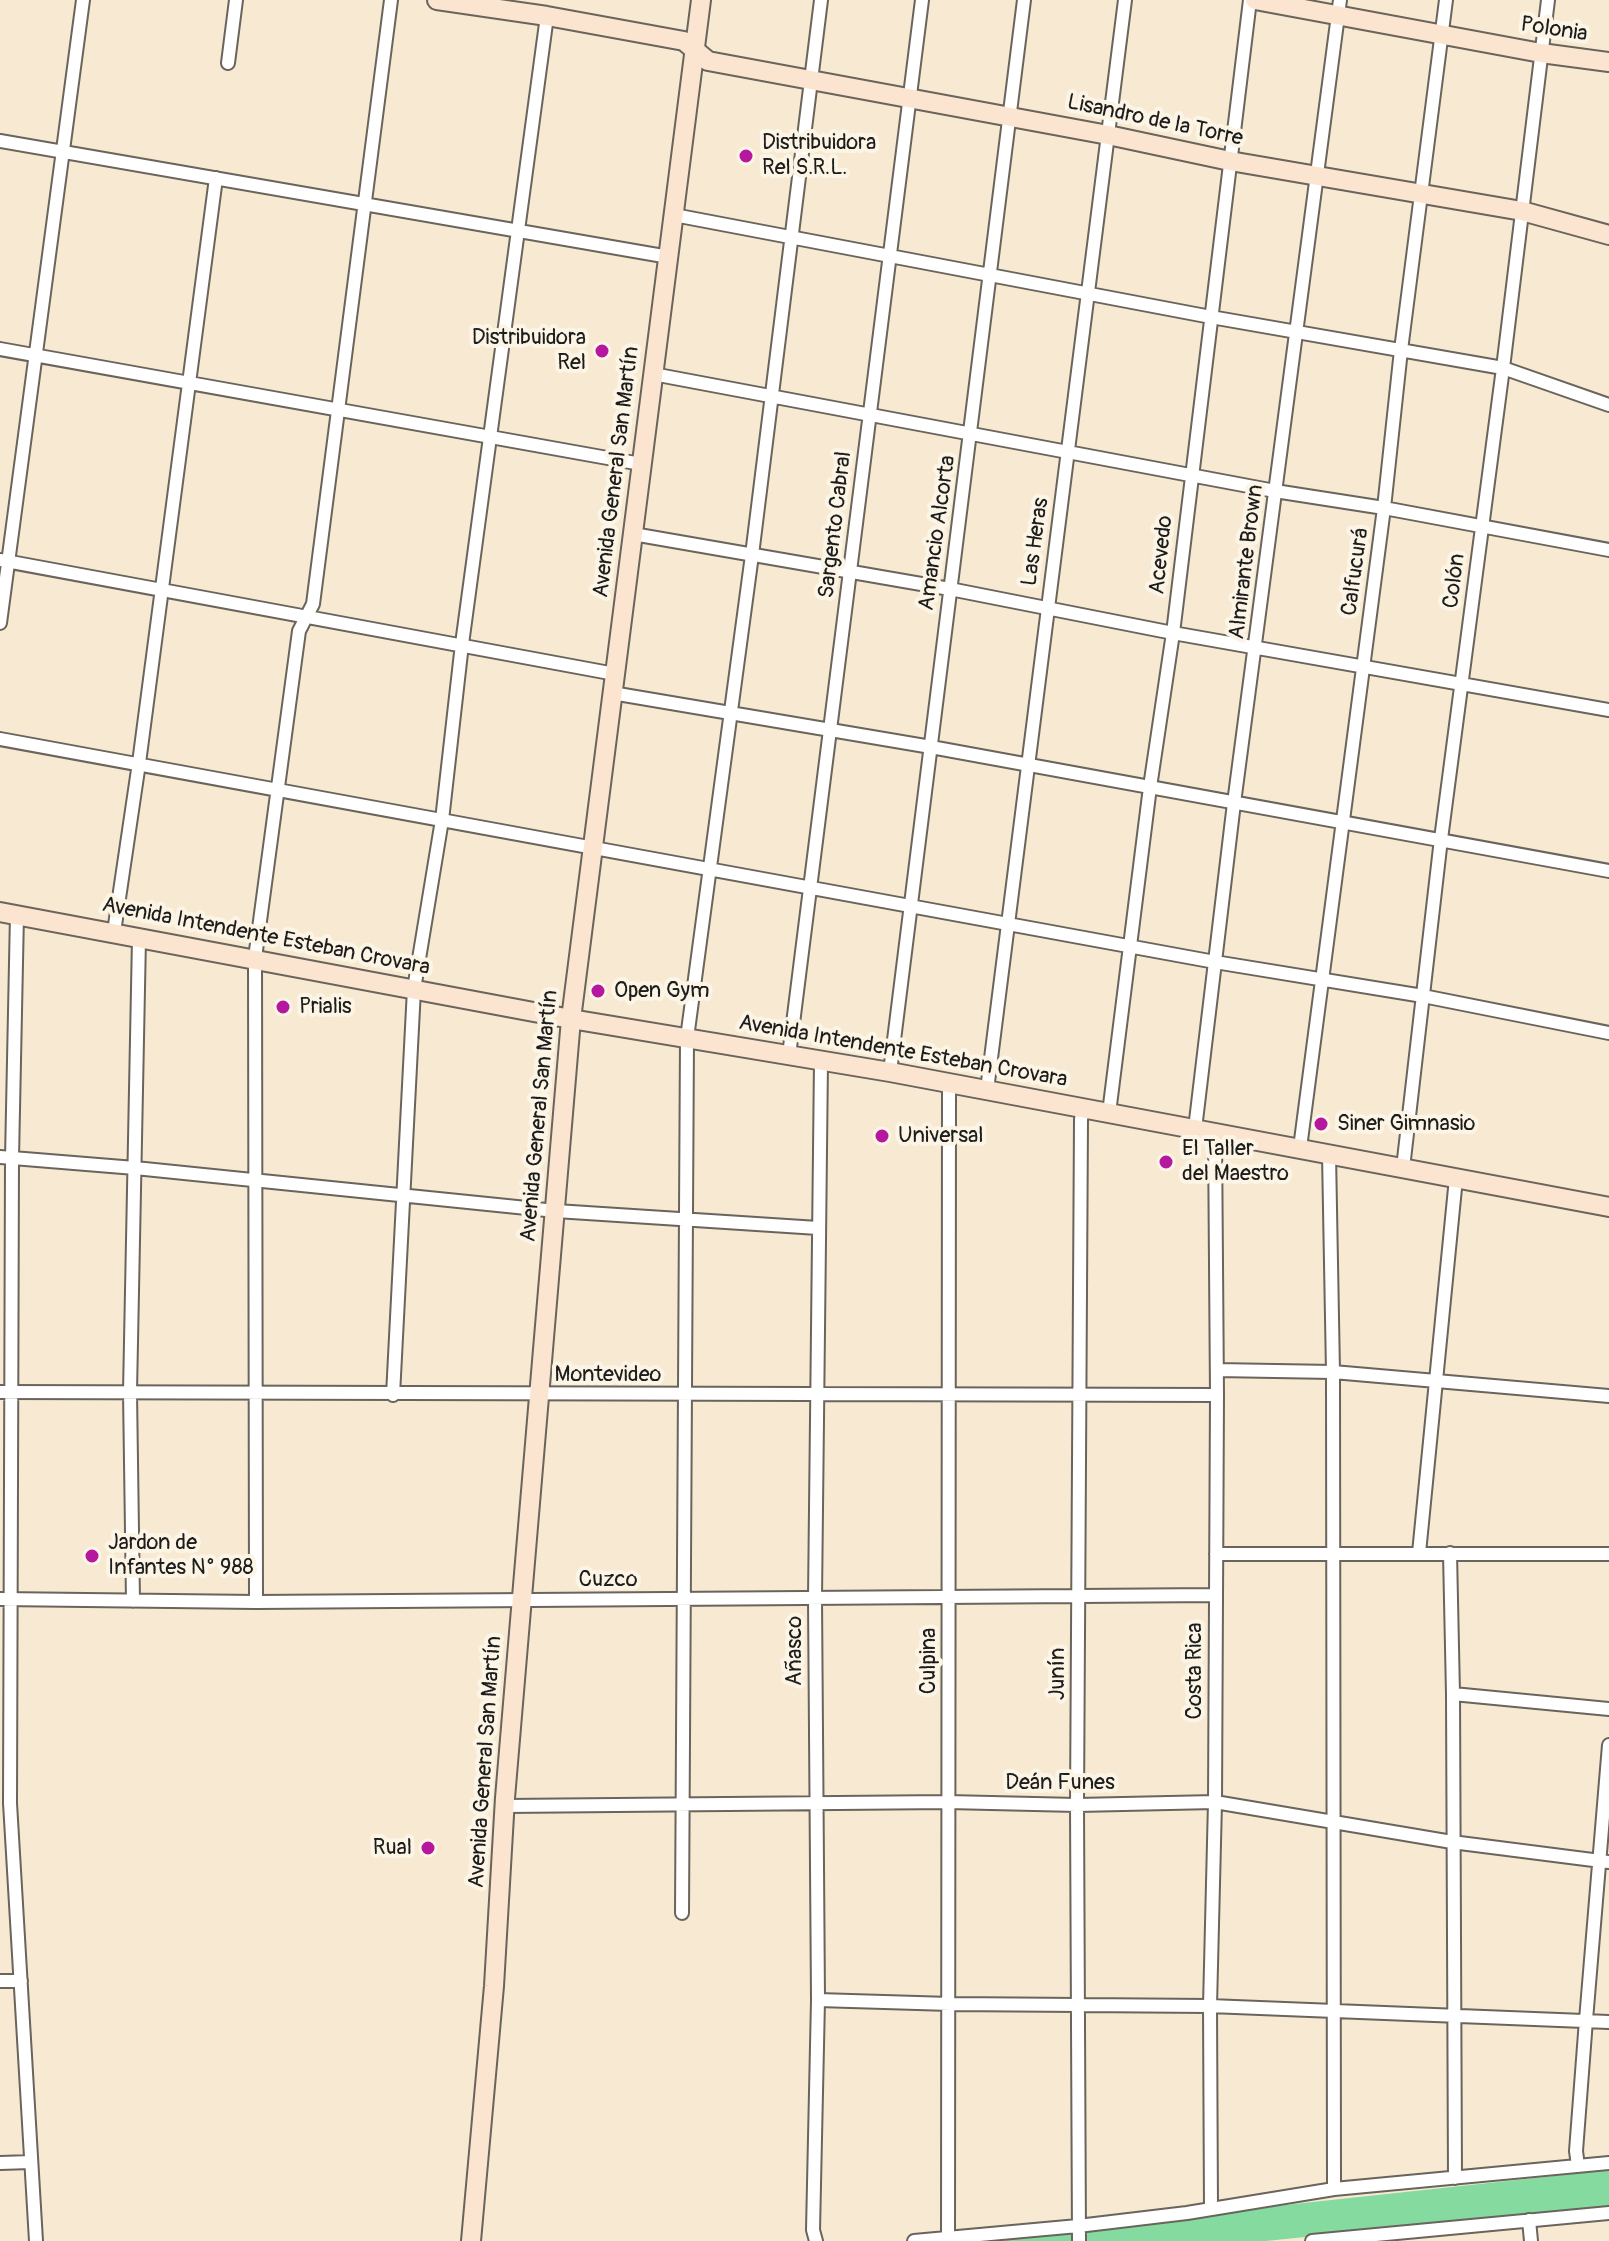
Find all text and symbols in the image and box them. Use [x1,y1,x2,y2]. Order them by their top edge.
street label: Polonia [1519,12,1589,48]
street label: Lisandro de la Torre [1065,89,1245,153]
place label: Distribuidora Rel S.R.L. [762,130,876,182]
marker: Distribuidora Rel S.R.L. [737,147,755,165]
place label: Distribuidora Rel [472,325,586,376]
marker: Distribuidora Rel [593,342,611,360]
street label: Avenida General San Martín [588,345,646,599]
street label: Sargento Cabral [814,450,858,600]
street label: Amancio Alcorta [914,454,962,612]
street label: Almirante Brown [1224,483,1270,641]
street label: Las Heras [1017,496,1055,588]
street label: Acevedo [1145,514,1179,596]
street label: Calfucurá [1337,526,1375,618]
street label: Colón [1439,552,1471,610]
street label: Avenida Intendente Esteban Crovara [100,892,432,982]
place label: Open Gym [614,978,710,1004]
marker: Open Gym [589,982,607,1000]
street label: Avenida General San Martín [516,989,564,1243]
place label: Prialis [299,994,352,1020]
marker: Prialis [274,998,292,1016]
street label: Avenida Intendente Esteban Crovara [737,1010,1069,1094]
place label: Siner Gimnasio [1337,1111,1475,1137]
marker: Siner Gimnasio [1312,1115,1330,1133]
place label: Universal [898,1123,983,1149]
marker: Universal [873,1127,891,1145]
place label: El Taller del Maestro [1182,1136,1289,1188]
marker: El Taller del Maestro [1157,1153,1175,1171]
street label: Montevideo [555,1362,661,1388]
place label: Jardon de Infantes N° 988 [108,1530,254,1582]
marker: Jardon de Infantes N° 988 [83,1547,101,1565]
street label: Cuzco [578,1567,638,1593]
street label: Añasco [782,1616,808,1686]
street label: Costa Rica [1182,1622,1208,1720]
street label: Culpina [916,1628,942,1694]
street label: Avenida General San Martín [464,1635,508,1889]
street label: Junín [1045,1648,1071,1700]
street label: Deán Funes [1005,1770,1115,1796]
place label: Rual [373,1835,412,1861]
marker: Rual [419,1839,437,1857]

